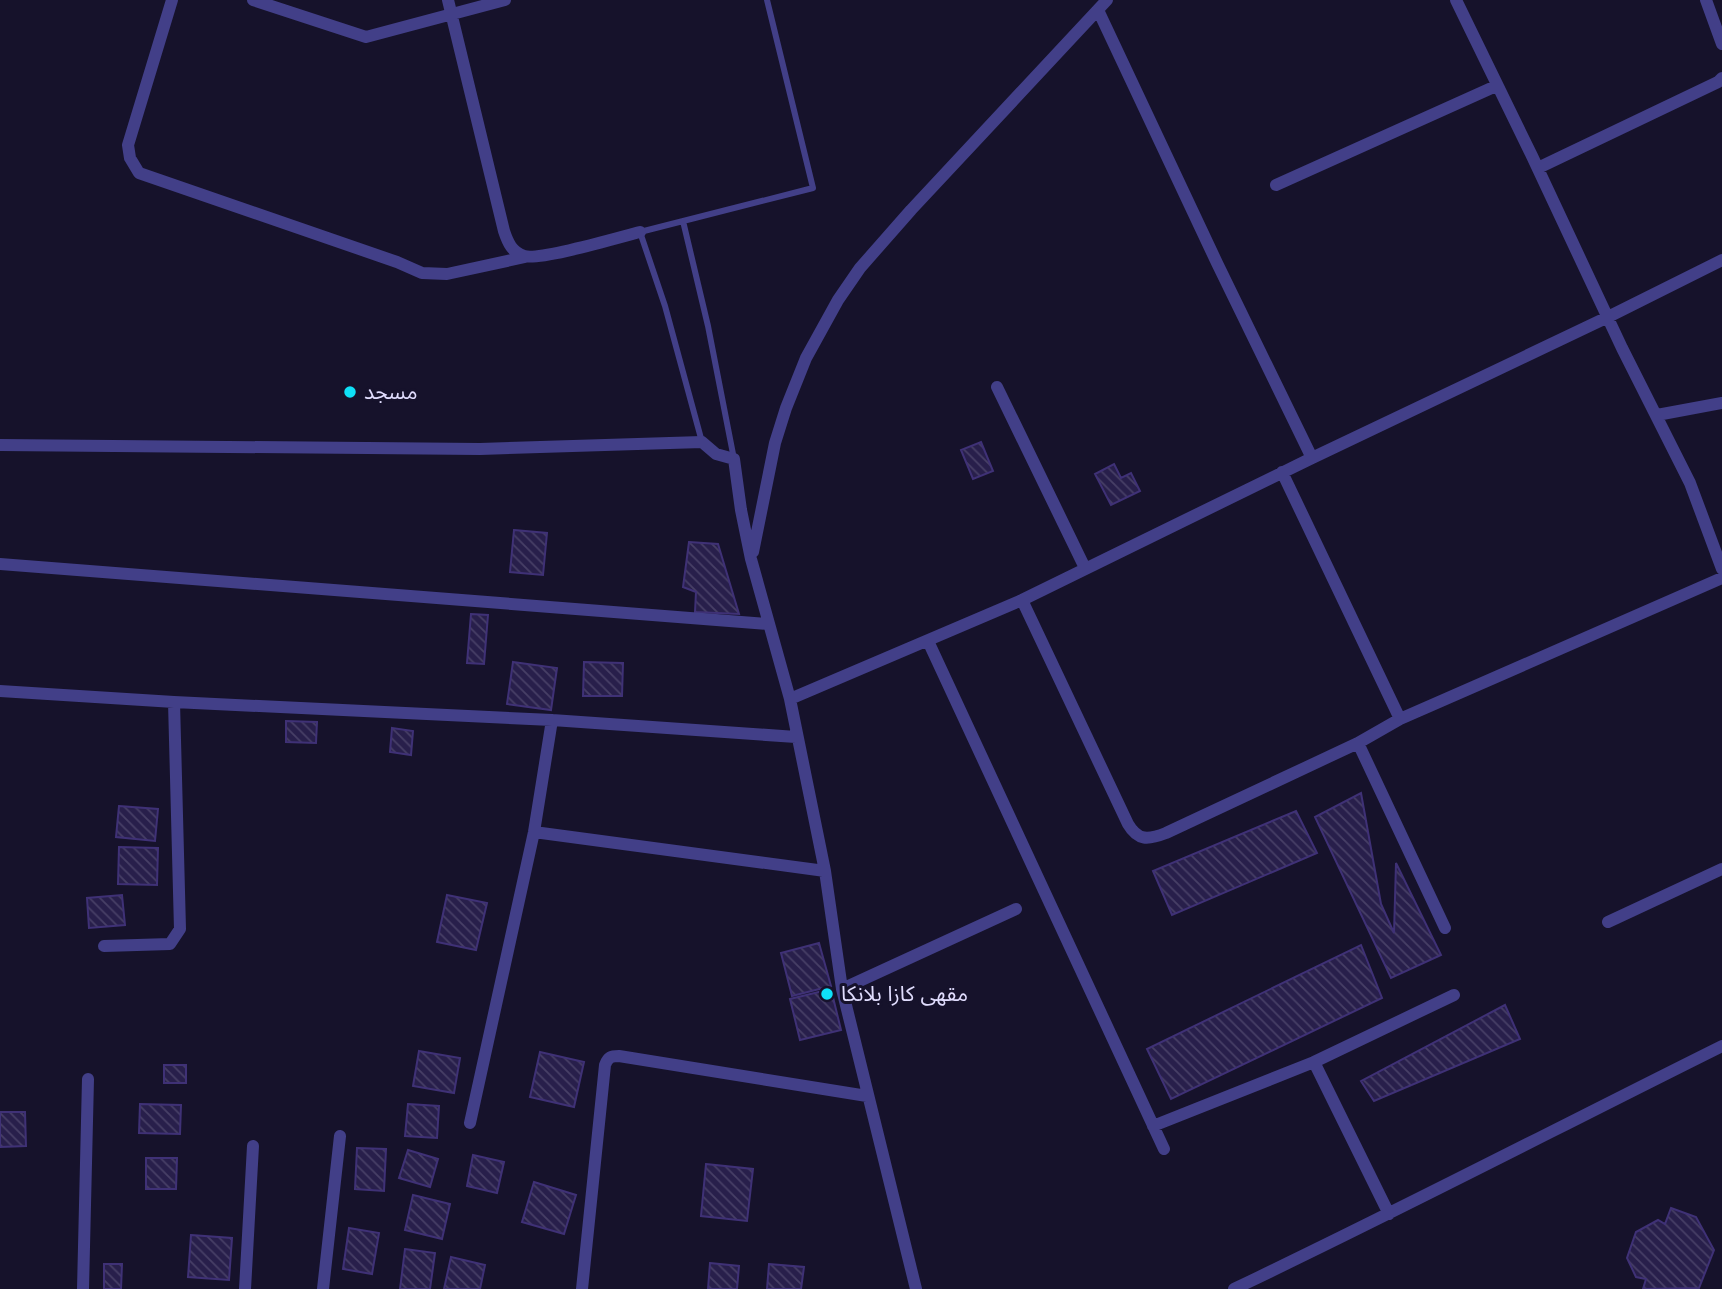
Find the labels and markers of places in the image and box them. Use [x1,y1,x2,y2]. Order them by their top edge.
place label: مسجد [364,379,417,404]
marker: مسجد [342,384,358,400]
place label: مقهى كازا بلانكا [841,981,968,1006]
marker: مقهى كازا بلانكا [819,986,835,1002]

